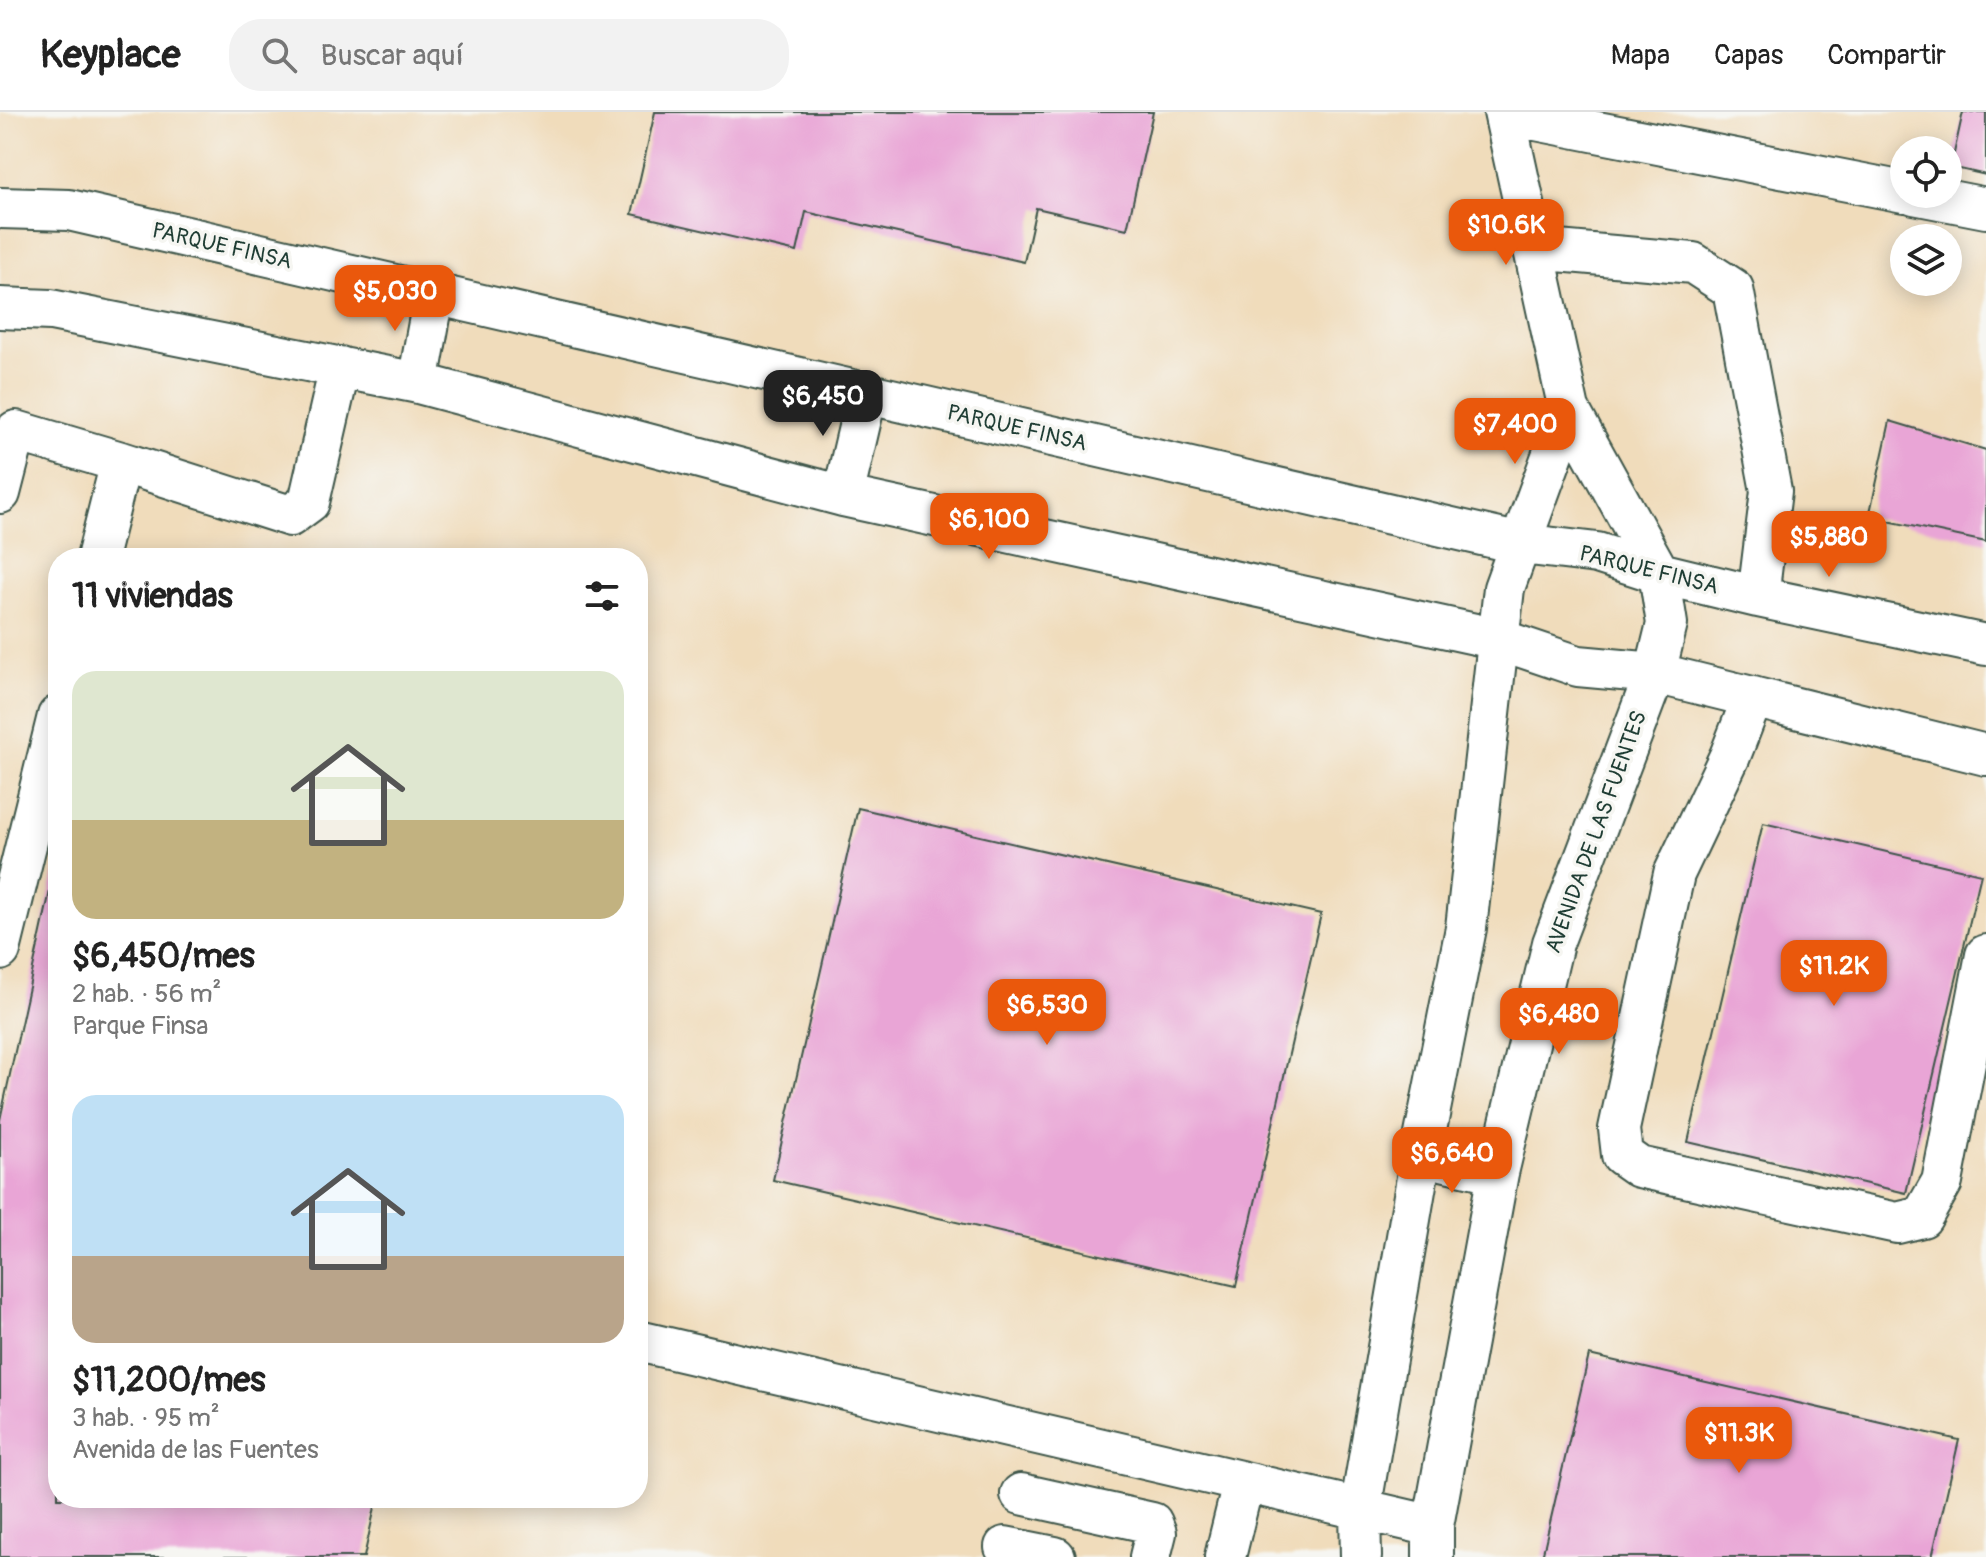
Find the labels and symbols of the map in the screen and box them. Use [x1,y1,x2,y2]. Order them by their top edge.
pin: $10.6K [1441,199,1571,267]
street label: PARQUE FINSA [149,216,295,276]
pin: $5,030 [330,265,460,333]
pin: $6,450 [758,370,888,438]
street label: PARQUE FINSA [944,398,1090,458]
pin: $7,400 [1450,398,1580,466]
pin: $6,100 [924,493,1054,561]
pin: $5,880 [1764,511,1894,579]
street label: PARQUE FINSA [1577,539,1721,601]
street label: AVENIDA DE LAS FUENTES [1539,707,1653,957]
pin: $11.2K [1769,940,1899,1008]
pin: $6,530 [982,979,1112,1047]
pin: $6,480 [1494,988,1624,1056]
pin: $6,640 [1387,1127,1517,1195]
pin: $11.3K [1674,1407,1804,1475]

